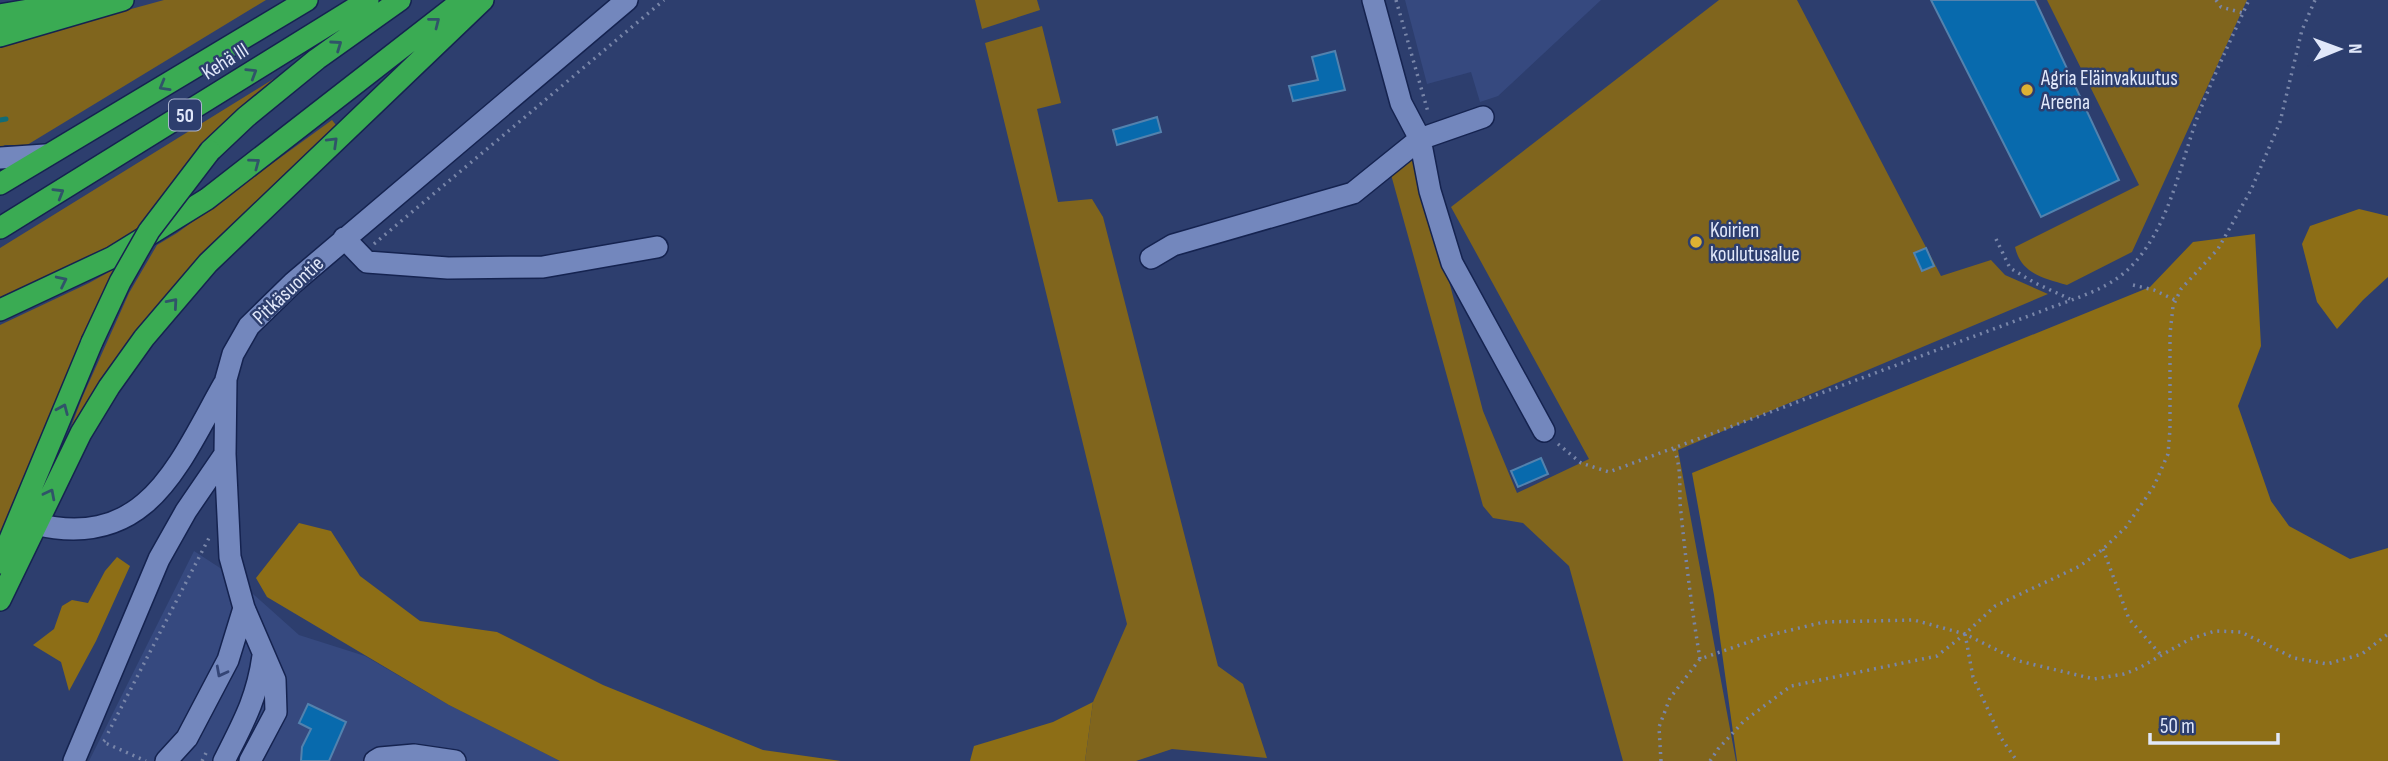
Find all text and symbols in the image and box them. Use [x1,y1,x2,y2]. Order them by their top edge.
north arrow [2304,14,2374,84]
one-way arrow [427,18,439,31]
street label: Kehä III [197,37,253,85]
one-way arrow [329,41,342,53]
text: N [2343,43,2366,54]
place label: Agria Eläinvakuutus Areena [2040,66,2178,115]
one-way arrow [244,69,257,82]
one-way arrow [159,77,172,90]
marker: Agria Eläinvakuutus Areena [2019,82,2035,98]
road number: 50 [169,99,201,130]
one-way arrow [325,138,338,151]
one-way arrow [248,158,260,171]
one-way arrow [51,189,64,202]
place label: Koirien koulutusalue [1710,218,1800,267]
marker: Koirien koulutusalue [1688,234,1704,250]
street label: Pitkäsuontie [248,251,329,330]
one-way arrow [55,276,67,290]
one-way arrow [165,298,177,311]
one-way arrow [55,404,69,416]
one-way arrow [42,489,56,501]
one-way arrow [216,665,230,677]
scale bar [2150,702,2278,746]
text: 50 m [2160,714,2195,739]

